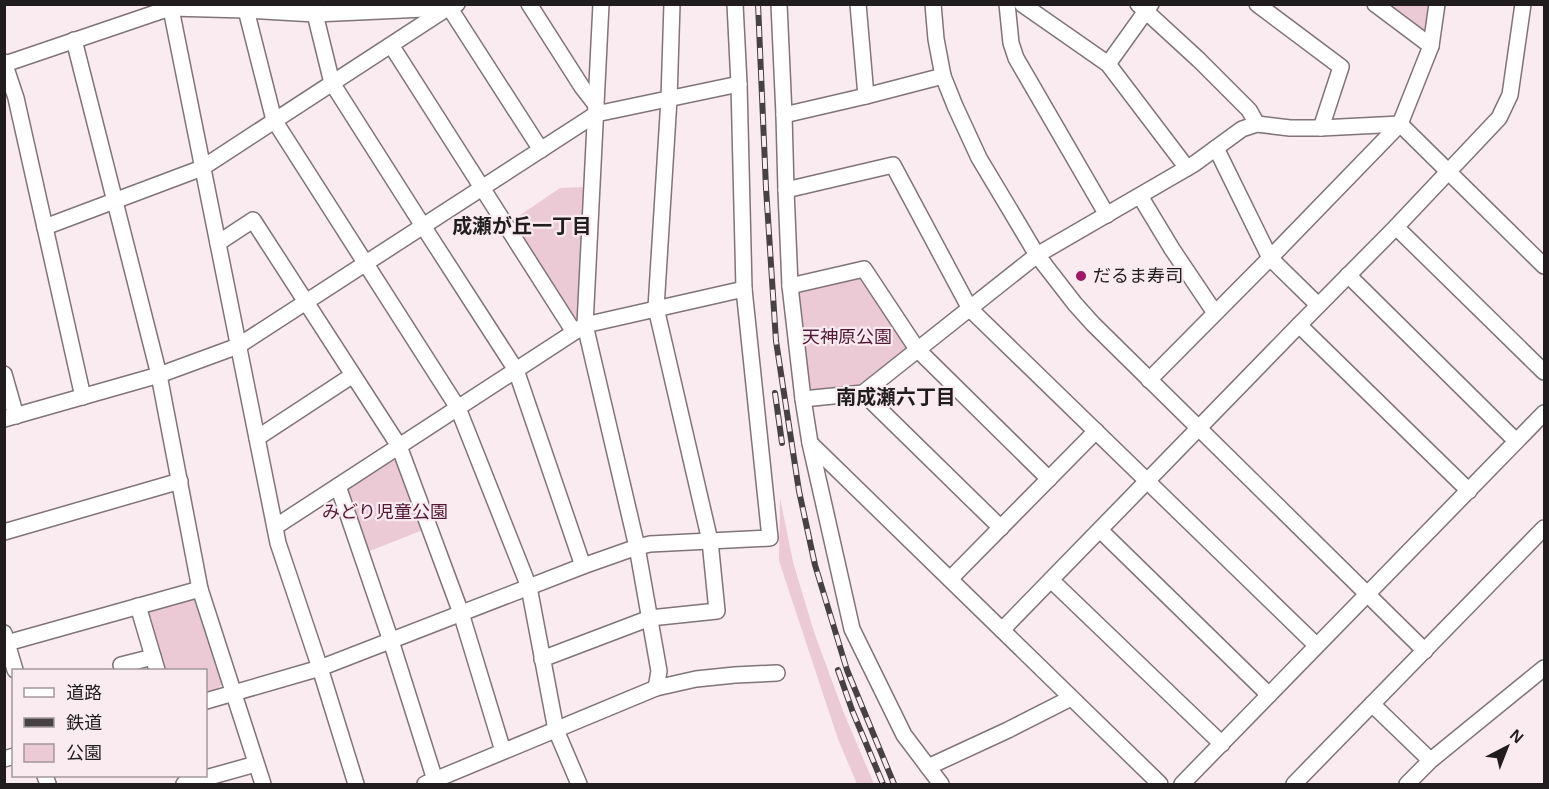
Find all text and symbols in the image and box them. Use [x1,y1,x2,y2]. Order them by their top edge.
district label: 成瀬が丘一丁目 [452,215,592,237]
place label: だるま寿司 [1093,266,1183,286]
marker: だるま寿司 [1074,269,1088,283]
park label: 天神原公園 [802,327,892,347]
district label: 南成瀬六丁目 [836,386,956,408]
park label: みどり児童公園 [322,502,448,522]
legend [12,669,207,777]
text: 道路 [66,683,102,703]
text: 鉄道 [66,713,102,733]
north arrow [1477,717,1537,777]
text: N [1507,726,1527,746]
text: 公園 [66,743,102,763]

